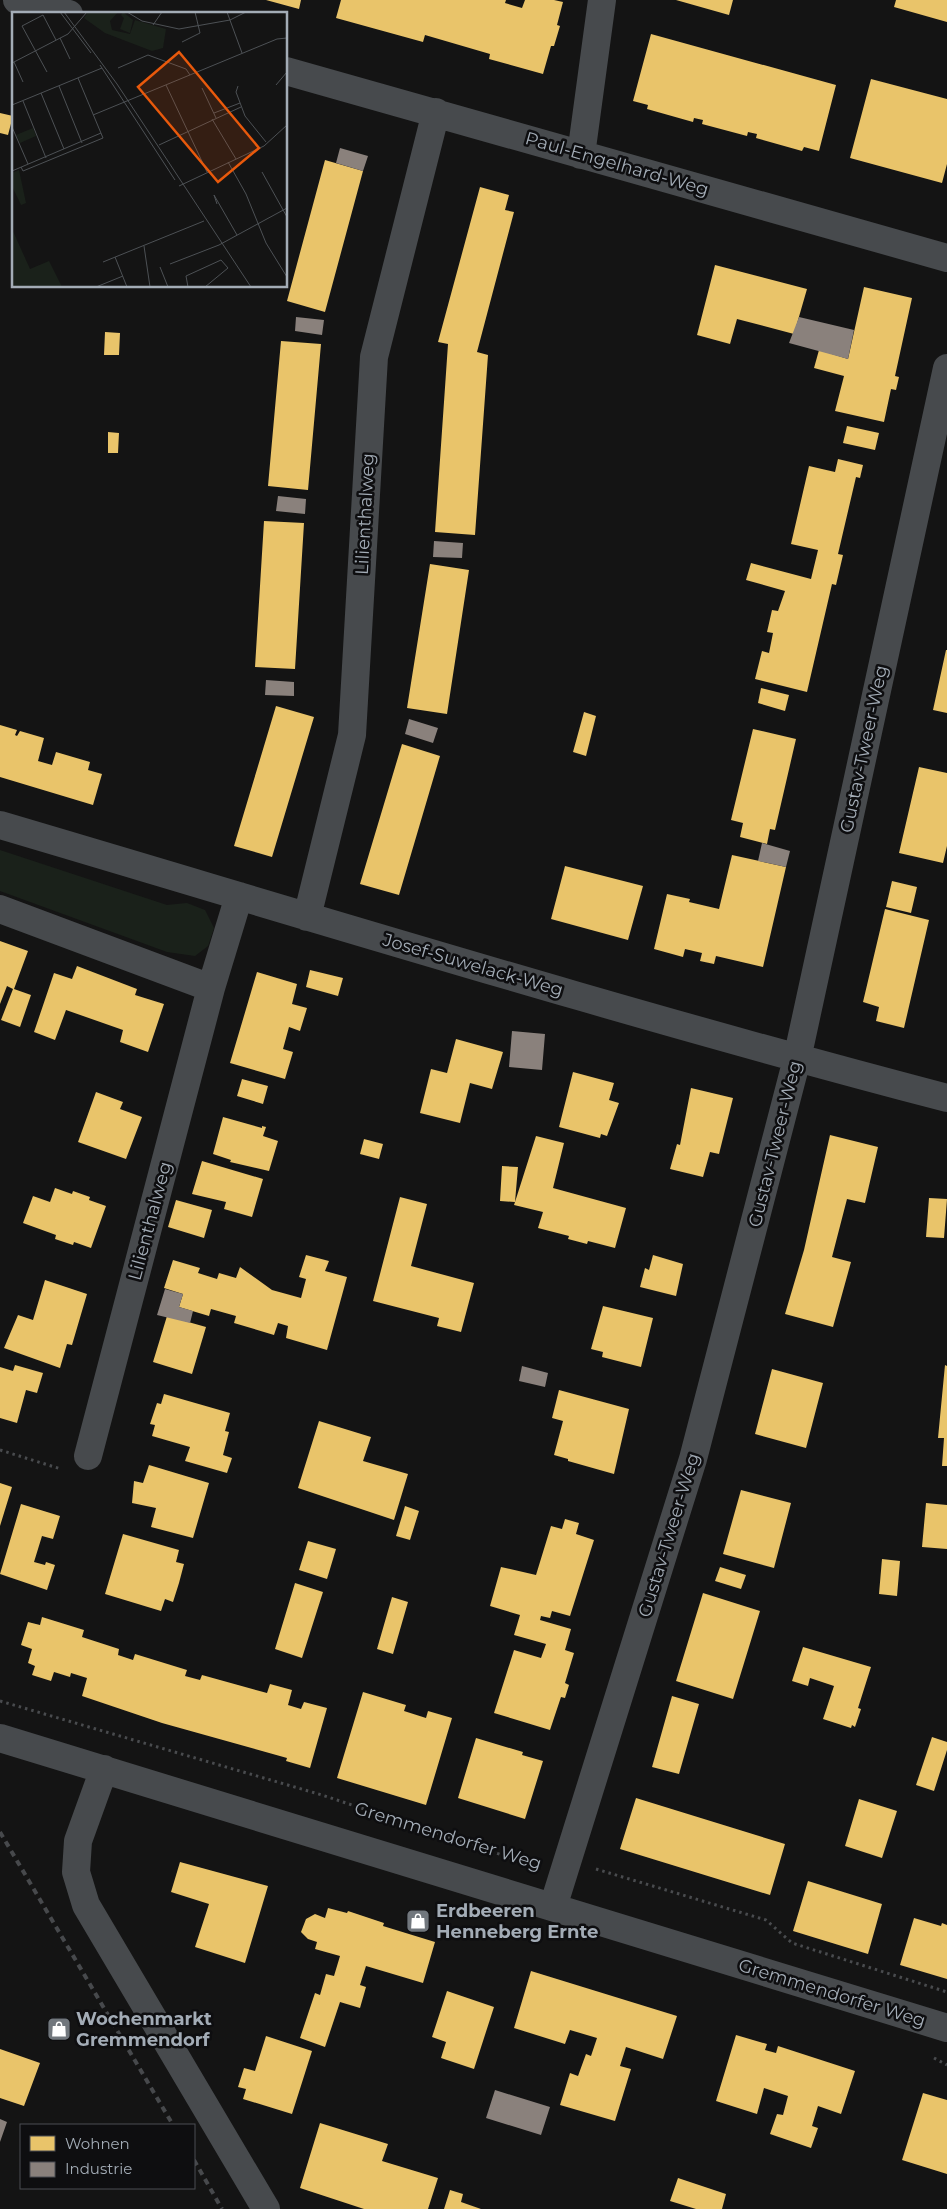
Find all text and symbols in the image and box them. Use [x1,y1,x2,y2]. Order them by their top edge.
inset map [12,12,288,288]
street label: Paul-Engelhard-Weg [523,127,711,201]
street label: Lilienthalweg [351,453,379,575]
street label: Gustav-Tweer-Weg [835,663,893,835]
street label: Josef-Suwelack-Weg [379,928,566,1001]
street label: Gustav-Tweer-Weg [744,1059,806,1229]
street label: Lilienthalweg [124,1159,176,1283]
street label: Gustav-Tweer-Weg [634,1450,704,1620]
street label: Gremmendorfer Weg [352,1797,544,1875]
place label: Erdbeeren Henneberg Ernte [436,1900,598,1943]
shop icon: Erdbeeren Henneberg Ernte [405,1908,431,1934]
street label: Gremmendorfer Weg [736,1954,928,2032]
place label: Wochenmarkt Gremmendorf [76,2008,212,2051]
shop icon: Wochenmarkt Gremmendorf [46,2016,72,2042]
legend [20,2124,195,2189]
text: Wohnen [65,2134,130,2153]
text: Industrie [65,2159,132,2178]

